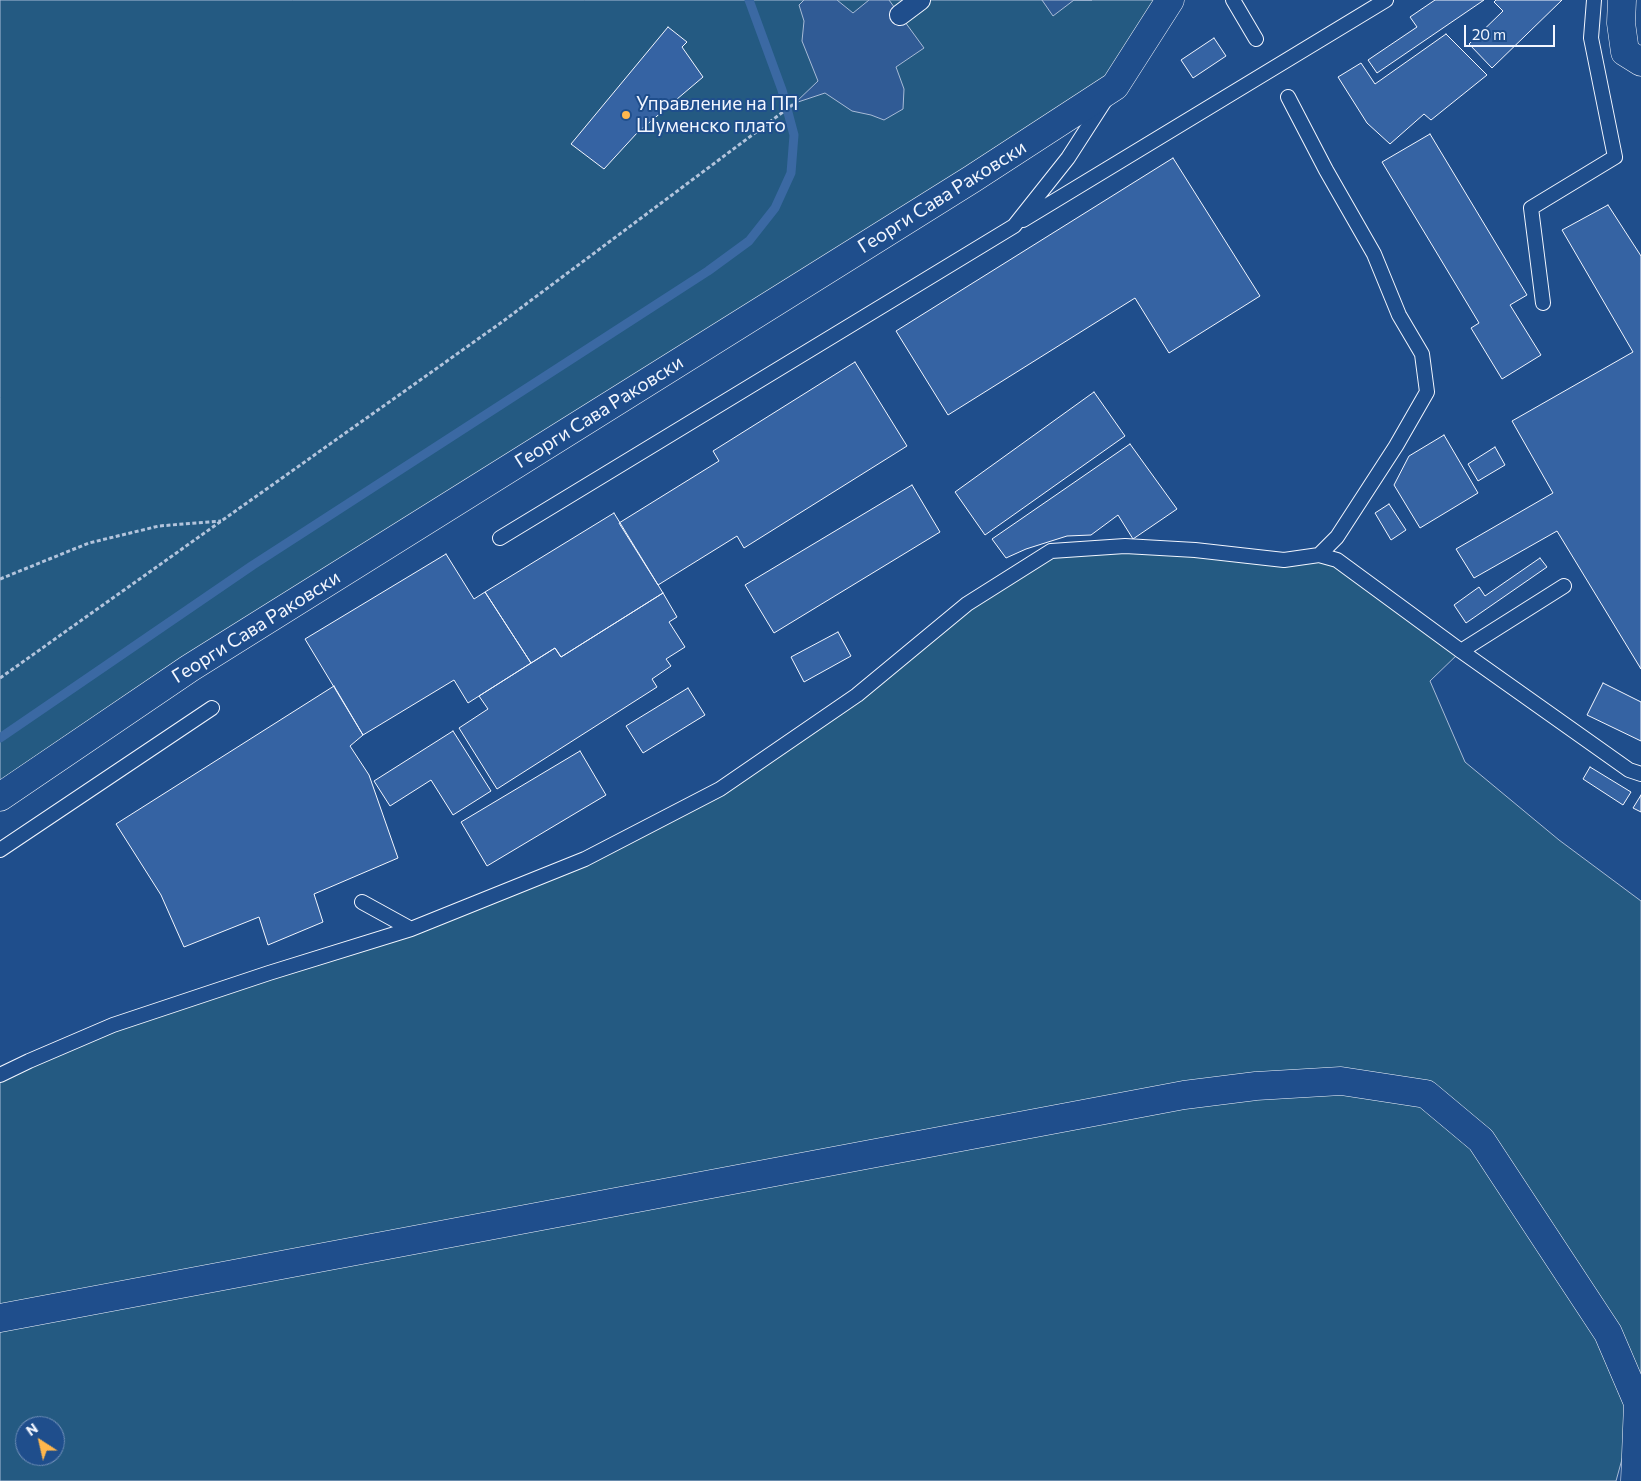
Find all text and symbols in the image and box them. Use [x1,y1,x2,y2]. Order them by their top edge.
scale bar [1466,15,1557,47]
text: 20 m [1472,25,1506,43]
place label: Управление на ПП Шуменско плато [636,93,799,137]
marker: Управление на ПП Шуменско плато [620,109,632,121]
street label: Георги Сава Раковски [854,136,1030,258]
street label: Георги Сава Раковски [511,351,687,473]
street label: Георги Сава Раковски [168,566,344,688]
north arrow [15,1416,65,1466]
text: N [23,1419,41,1439]

